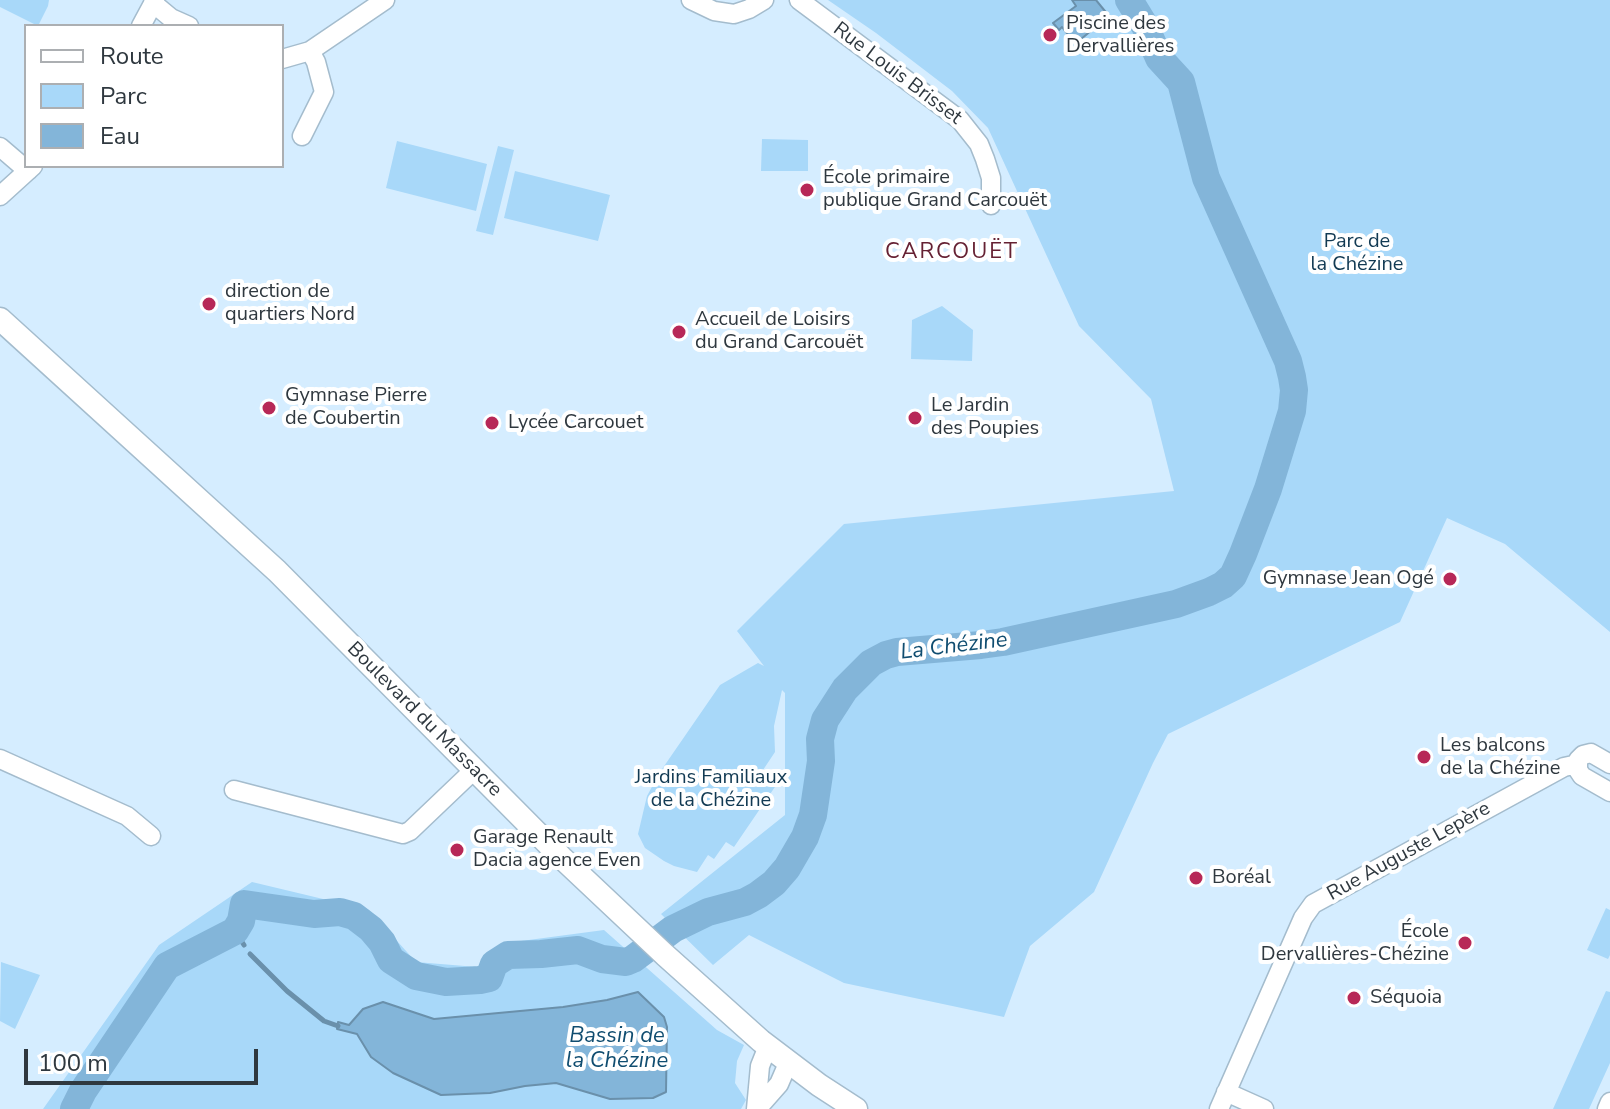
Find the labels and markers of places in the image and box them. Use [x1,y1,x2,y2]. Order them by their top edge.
place label: Piscine des Dervallières [1066,12,1174,59]
marker: Piscine des Dervallières [1041,26,1059,44]
place label: École primaire publique Grand Carcouët [823,166,1047,213]
marker: École primaire publique Grand Carcouët [798,181,816,199]
place label: direction de quartiers Nord [225,280,355,327]
marker: direction de quartiers Nord [200,295,218,313]
place label: Accueil de Loisirs du Grand Carcouët [695,308,863,355]
marker: Accueil de Loisirs du Grand Carcouët [670,323,688,341]
place label: Gymnase Pierre de Coubertin [285,384,427,431]
place label: Le Jardin des Poupies [931,394,1039,441]
marker: Gymnase Pierre de Coubertin [260,399,278,417]
marker: Le Jardin des Poupies [906,409,924,427]
place label: Lycée Carcouet [508,411,643,435]
marker: Lycée Carcouet [483,414,501,432]
place label: Gymnase Jean Ogé [1263,567,1434,591]
marker: Gymnase Jean Ogé [1441,570,1459,588]
place label: Les balcons de la Chézine [1440,734,1560,781]
marker: Les balcons de la Chézine [1415,748,1433,766]
place label: Garage Renault Dacia agence Even [473,826,641,873]
marker: Garage Renault Dacia agence Even [448,841,466,859]
place label: Boréal [1212,866,1271,890]
marker: Boréal [1187,869,1205,887]
place label: École Dervallières-Chézine [1261,920,1449,967]
marker: École Dervallières-Chézine [1456,934,1474,952]
place label: Séquoia [1370,986,1442,1010]
marker: Séquoia [1345,989,1363,1007]

